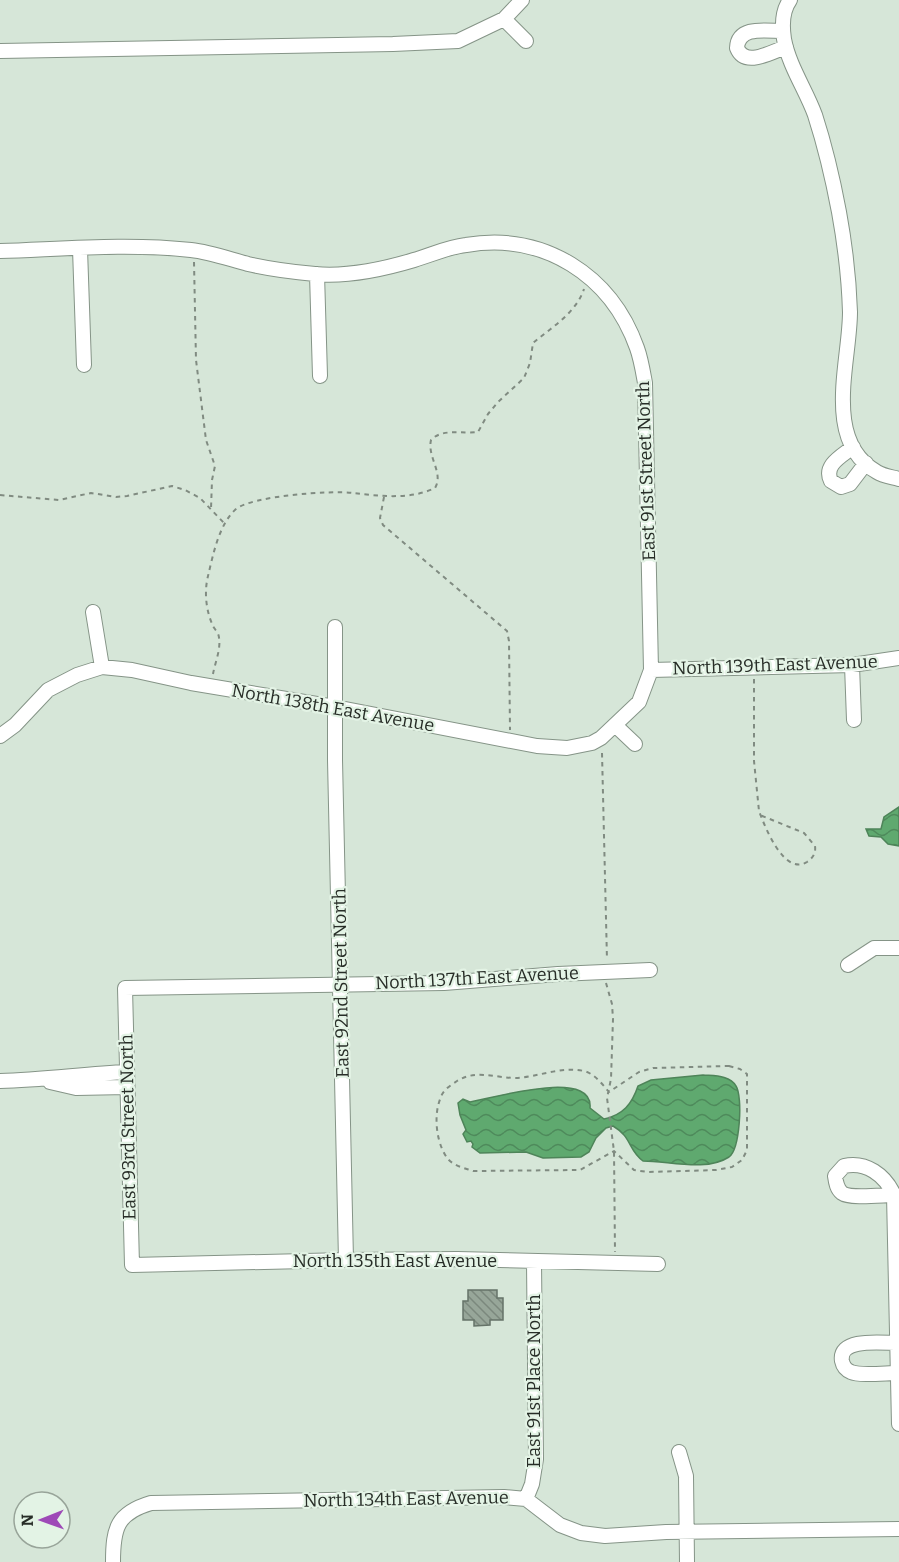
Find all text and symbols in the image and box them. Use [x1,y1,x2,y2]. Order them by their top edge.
street label: East 91st Street North [632,381,660,561]
street label: North 139th East Avenue [672,650,878,680]
street label: North 138th East Avenue [230,679,436,737]
street label: East 92nd Street North [328,888,354,1078]
street label: North 137th East Avenue [375,962,579,994]
street label: East 93rd Street North [115,1034,141,1220]
street label: North 135th East Avenue [293,1250,497,1272]
street label: East 91st Place North [523,1294,545,1468]
street label: North 134th East Avenue [303,1486,509,1512]
north arrow [12,1490,72,1550]
text: N [18,1514,37,1527]

